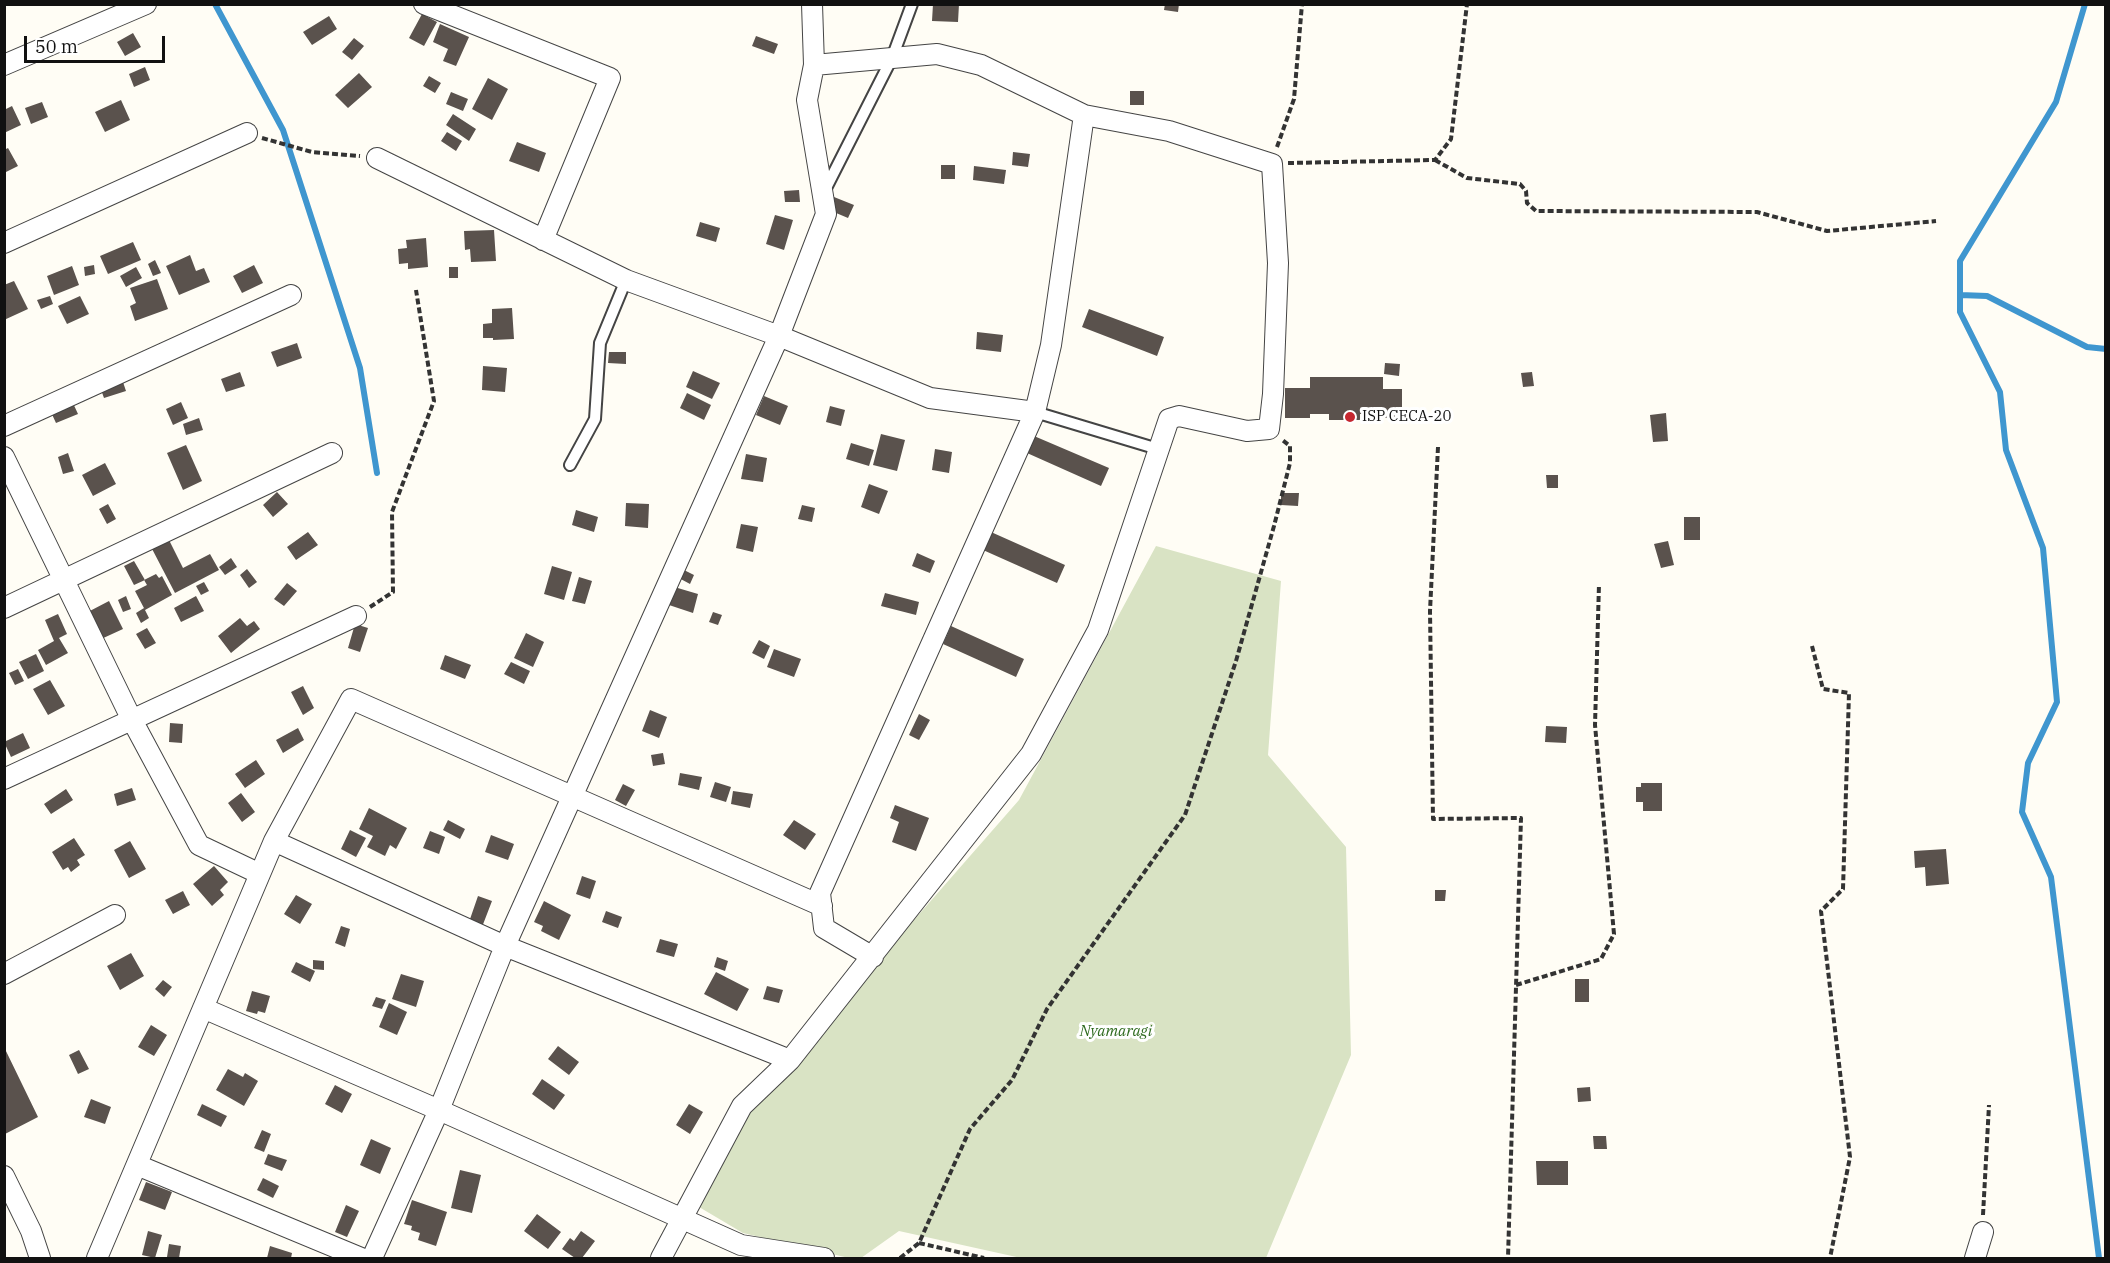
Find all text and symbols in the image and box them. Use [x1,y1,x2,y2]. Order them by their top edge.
scale bar [27,24,168,62]
text: 50 m [35,35,78,58]
place label: ISP CECA-20 [1362,408,1452,426]
marker: ISP CECA-20 [1343,410,1357,424]
park label: Nyamaragi [1080,1023,1152,1041]

